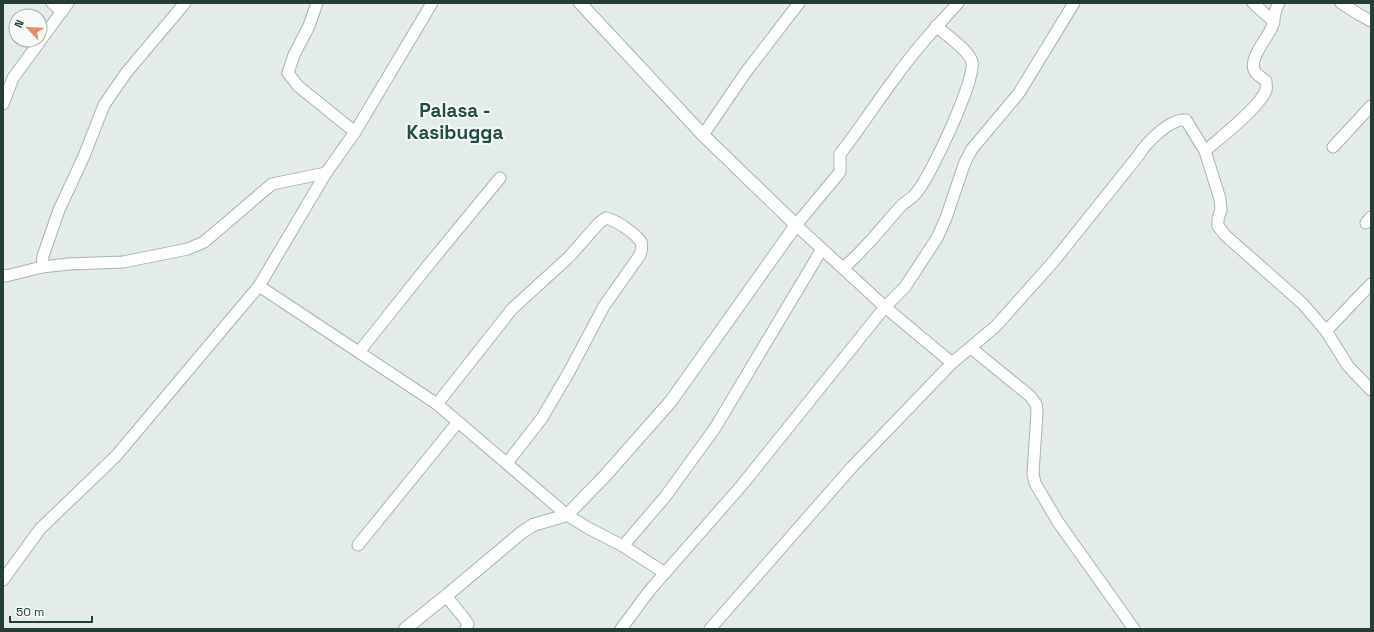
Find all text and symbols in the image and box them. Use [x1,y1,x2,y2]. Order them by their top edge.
north arrow [8,8,48,48]
text: N [11,17,27,30]
district label: Palasa - Kasibugga [407,98,503,145]
scale bar [10,598,92,624]
text: 50 m [16,604,44,620]

